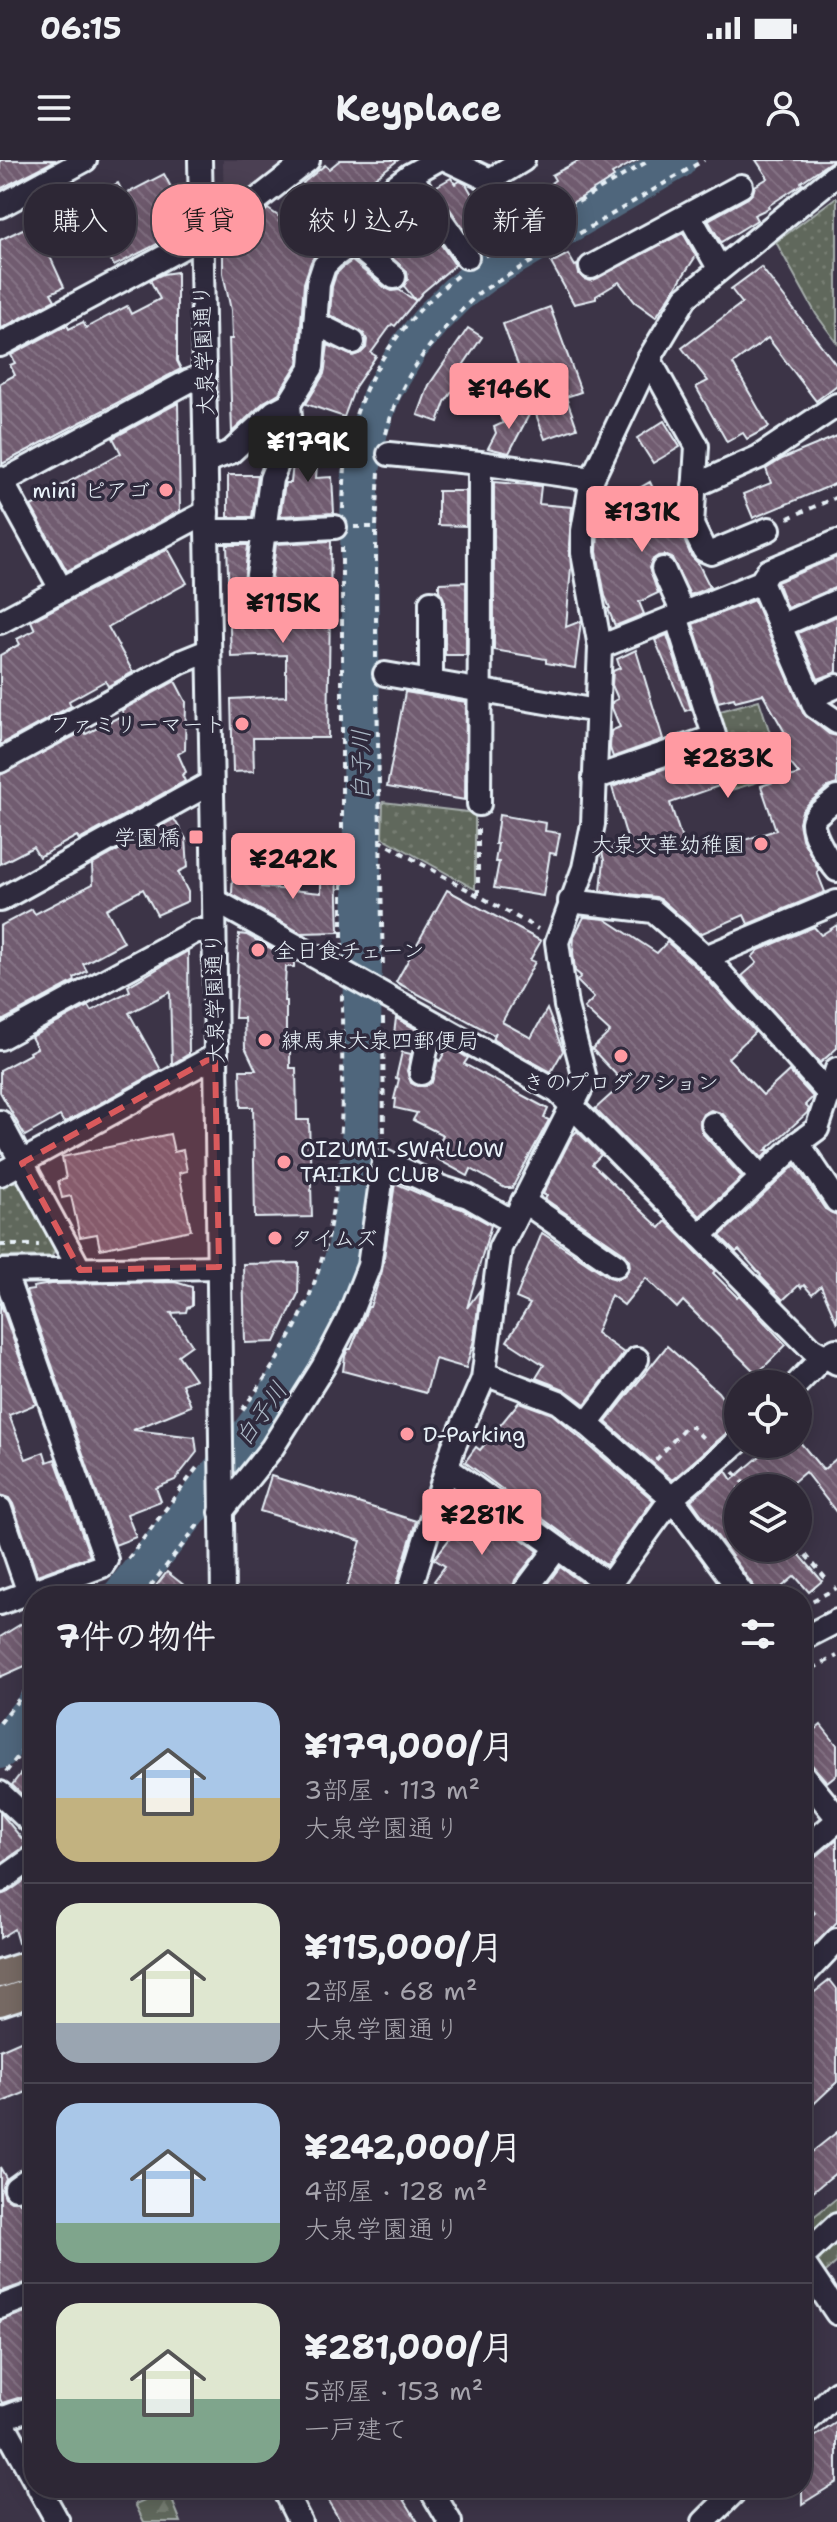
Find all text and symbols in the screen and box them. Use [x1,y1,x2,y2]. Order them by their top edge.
text: 06:15 [40,8,121,49]
text: Keyplace [335,84,502,133]
icon: menu [32,86,76,130]
icon: person [761,86,805,130]
chip: 購入 [24,184,136,256]
chip: 賃貸 [152,184,264,256]
chip: 絞り込み [280,184,448,256]
chip: 新着 [464,184,576,256]
street label: 大泉学園通り [187,284,220,416]
pin: ¥146K [453,363,565,431]
text: ¥146K [468,371,550,406]
pin: ¥179K [252,416,364,484]
text: ¥179K [266,424,350,459]
place label: mini ピアゴ [32,476,150,505]
marker: mini ピアゴ [157,481,175,499]
pin: ¥131K [586,486,698,554]
text: ¥131K [604,494,680,529]
pin: ¥115K [227,577,339,645]
text: ¥115K [246,585,320,620]
place label: ファミリーマート [50,710,226,739]
marker: ファミリーマート [233,715,251,733]
water label: 白子川 [345,729,377,801]
pin: ¥283K [672,732,784,800]
text: ¥283K [683,740,773,775]
place label: 学園橋 [114,823,180,852]
marker: 学園橋 [187,828,205,846]
place label: 大泉文華幼稚園 [591,830,745,859]
pin: ¥242K [237,833,349,901]
marker: 大泉文華幼稚園 [752,835,770,853]
text: ¥242K [249,841,337,876]
street label: 大泉学園通り [199,932,230,1064]
place label: 全日食チェーン [274,936,424,965]
marker: 全日食チェーン [249,941,267,959]
place label: 練馬東大泉四郵便局 [281,1026,479,1055]
marker: 練馬東大泉四郵便局 [256,1031,274,1049]
marker: きのプロダクション [612,1047,630,1065]
place label: きのプロダクション [523,1068,719,1097]
place label: OIZUMI SWALLOW TAIIKU CLUB [300,1135,504,1189]
marker: OIZUMI SWALLOW TAIIKU CLUB [275,1153,293,1171]
place label: タイムズ [291,1224,377,1253]
marker: タイムズ [266,1229,284,1247]
map controls [724,1370,812,1562]
button: locate [724,1370,812,1458]
water label: 白子川 [227,1375,295,1453]
place label: D-Parking [423,1420,525,1449]
marker: D-Parking [398,1425,416,1443]
button: layers [724,1474,812,1562]
pin: ¥281K [426,1489,538,1557]
text: ¥281K [440,1497,524,1532]
icon: filters [736,1612,780,1656]
text: 7件の物件 [56,1613,216,1659]
text: ¥179,000/月 [304,1723,515,1769]
icon: home [120,1734,216,1830]
text: 3部屋 · 113 m² [304,1772,480,1807]
text: 大泉学園通り [304,1810,460,1845]
text: ¥115,000/月 [304,1924,503,1970]
icon: home [120,1935,216,2031]
text: 2部屋 · 68 m² [304,1973,478,2008]
text: 大泉学園通り [304,2011,460,2046]
text: ¥242,000/月 [304,2124,522,2170]
icon: home [120,2135,216,2231]
text: 4部屋 · 128 m² [304,2173,488,2208]
text: 大泉学園通り [304,2211,460,2246]
text: ¥281,000/月 [304,2324,515,2370]
icon: home [120,2335,216,2431]
text: 5部屋 · 153 m² [304,2373,484,2408]
text: 一戸建て [304,2411,408,2446]

